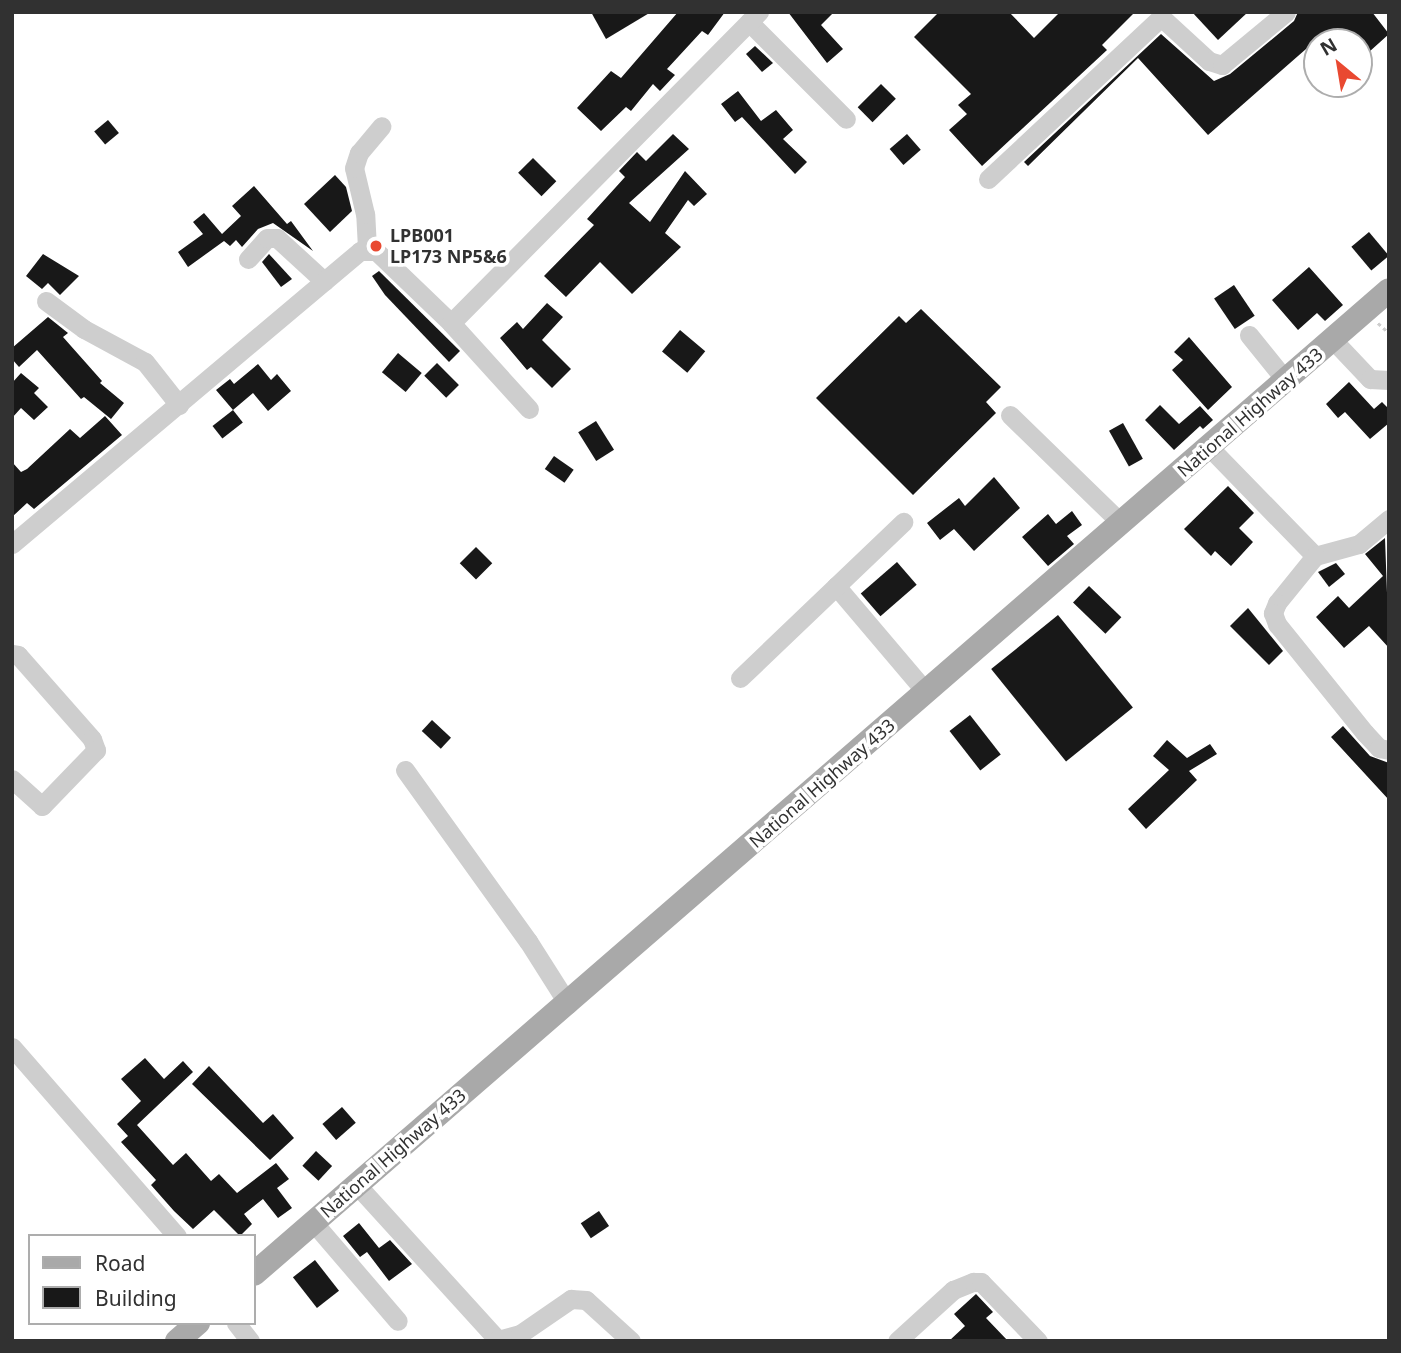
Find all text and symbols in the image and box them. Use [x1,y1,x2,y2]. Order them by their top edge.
north arrow [1303,28,1373,98]
text: N [1315,31,1342,62]
place label: LPB001 LP173 NP5&6 [390,225,507,268]
marker: LPB001 LP173 NP5&6 [368,238,384,254]
street label: National Highway 433 [1173,343,1327,481]
street label: National Highway 433 [745,714,899,852]
street label: National Highway 433 [316,1084,470,1222]
legend [28,1234,256,1325]
text: Road [95,1249,145,1277]
text: Building [95,1284,177,1312]

